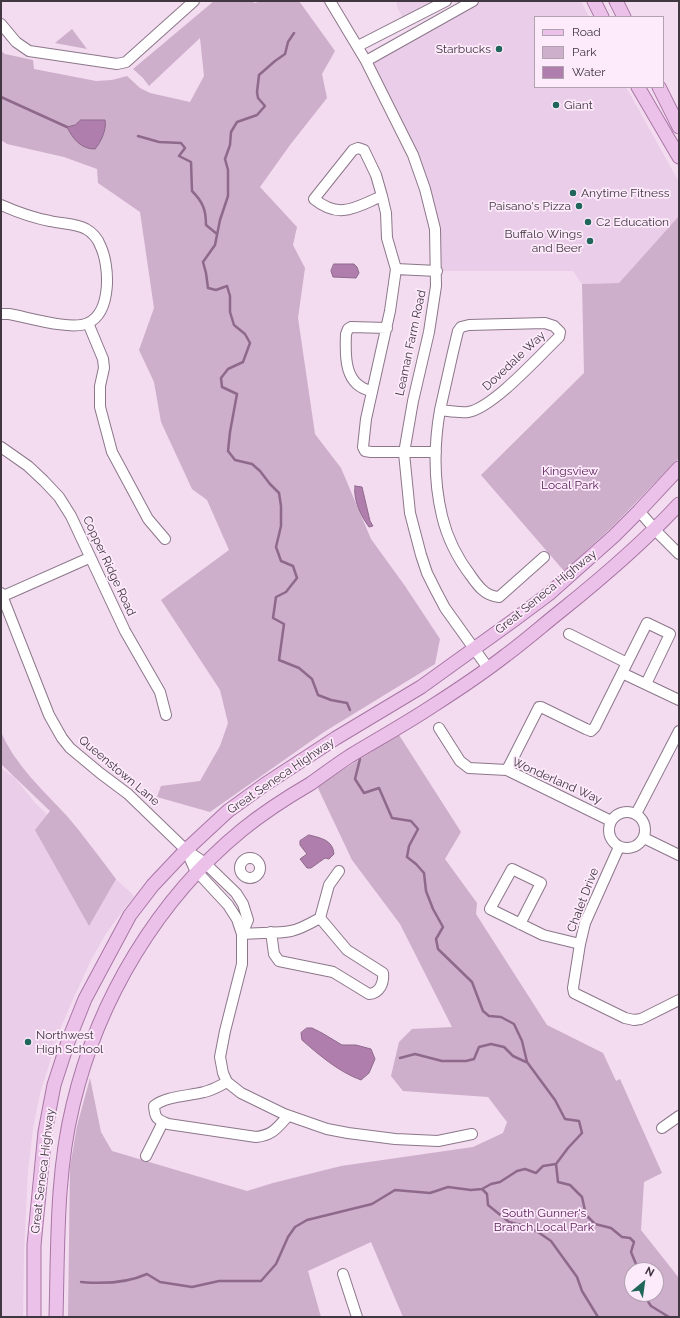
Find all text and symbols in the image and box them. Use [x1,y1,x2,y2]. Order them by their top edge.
legend [534,16,664,88]
text: Road [572,25,601,39]
place label: Starbucks [436,42,491,56]
marker: Starbucks [494,44,504,54]
text: Park [572,45,597,59]
text: Water [572,65,606,79]
place label: Giant [564,98,593,112]
marker: Giant [551,100,561,110]
place label: Anytime Fitness [581,186,670,200]
marker: Anytime Fitness [568,188,578,198]
place label: Paisano's Pizza [489,199,571,213]
marker: Paisano's Pizza [574,201,584,211]
place label: C2 Education [596,215,669,229]
marker: C2 Education [583,217,593,227]
place label: Buffalo Wings and Beer [505,227,582,255]
marker: Buffalo Wings and Beer [585,236,595,246]
street label: Leaman Farm Road [393,289,429,397]
street label: Dovedale Way [480,328,548,394]
park label: Kingsview Local Park [541,464,599,492]
street label: Copper Ridge Road [80,514,138,618]
street label: Great Seneca Highway [493,547,599,637]
street label: Queenstown Lane [76,733,162,809]
street label: Great Seneca Highway [225,735,337,817]
street label: Wonderland Way [510,755,604,807]
street label: Chalet Drive [564,866,602,934]
place label: Northwest High School [36,1028,103,1056]
marker: Northwest High School [23,1037,33,1047]
street label: Great Seneca Highway [28,1108,58,1234]
park label: South Gunner's Branch Local Park [494,1206,594,1234]
north arrow [624,1262,664,1302]
text: N [643,1264,656,1280]

